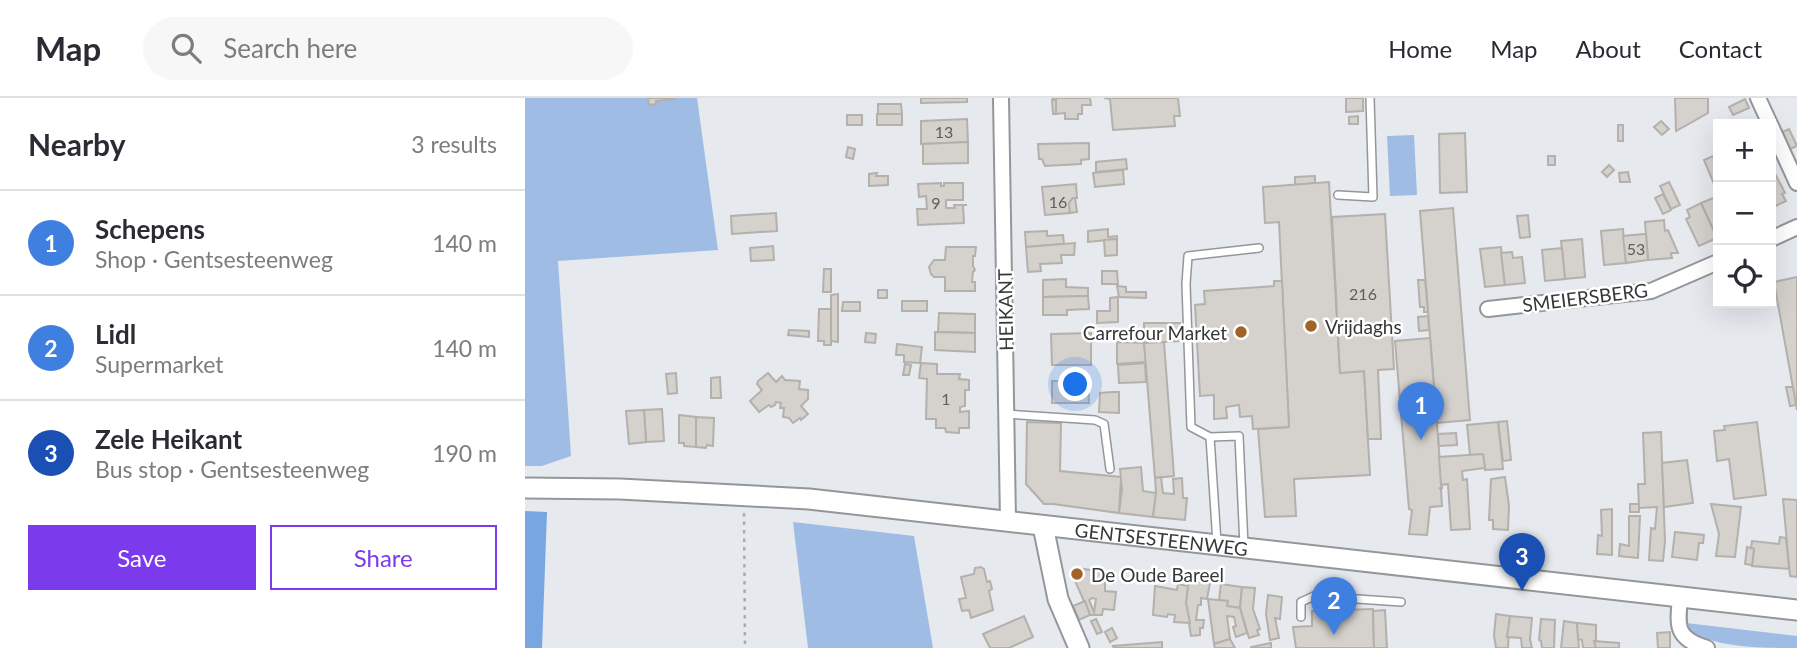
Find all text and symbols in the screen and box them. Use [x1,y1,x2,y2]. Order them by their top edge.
search box [143,17,633,80]
text: Map [35,28,101,68]
icon: search [167,29,205,67]
text: Search here [223,32,357,64]
text: Home [1388,34,1452,63]
text: Map [1490,34,1538,63]
text: About [1576,34,1641,63]
text: Contact [1679,34,1762,63]
map controls [1713,119,1776,308]
button: + [1713,119,1776,182]
house number: 13 [935,122,953,141]
text: Nearby [28,126,126,162]
text: 3 results [411,130,497,158]
button: − [1713,182,1776,245]
house number: 16 [1049,192,1067,211]
house number: 9 [931,193,941,212]
text: Schepens [95,213,205,245]
text: 1 [44,229,58,257]
text: 140 m [432,229,497,257]
house number: 53 [1627,239,1645,258]
text: Shop · Gentsesteenweg [95,245,333,273]
button: locate [1713,245,1776,308]
street label: HEIKANT [993,269,1017,351]
street label: SMEIERSBERG [1521,278,1649,316]
house number: 216 [1349,284,1377,303]
place label: Vrijdaghs [1325,315,1402,338]
text: Lidl [95,318,136,350]
marker: Vrijdaghs [1303,318,1319,334]
place label: Carrefour Market [1083,321,1227,344]
marker: Carrefour Market [1233,324,1249,340]
text: 2 [44,334,58,362]
text: 140 m [432,334,497,362]
text: Supermarket [95,350,224,378]
your location [1058,367,1092,401]
pin: 1 [1398,382,1444,440]
house number: 1 [941,389,951,408]
text: Zele Heikant [95,423,242,455]
text: 3 [44,439,58,467]
text: 190 m [432,439,497,467]
text: Bus stop · Gentsesteenweg [95,455,369,483]
street label: GENTSESTEENWEG [1074,517,1249,560]
button: Save [28,525,256,590]
button: Share [270,525,497,590]
pin: 3 [1499,533,1545,591]
place label: De Oude Bareel [1091,563,1224,586]
marker: De Oude Bareel [1069,566,1085,582]
pin: 2 [1311,577,1357,635]

